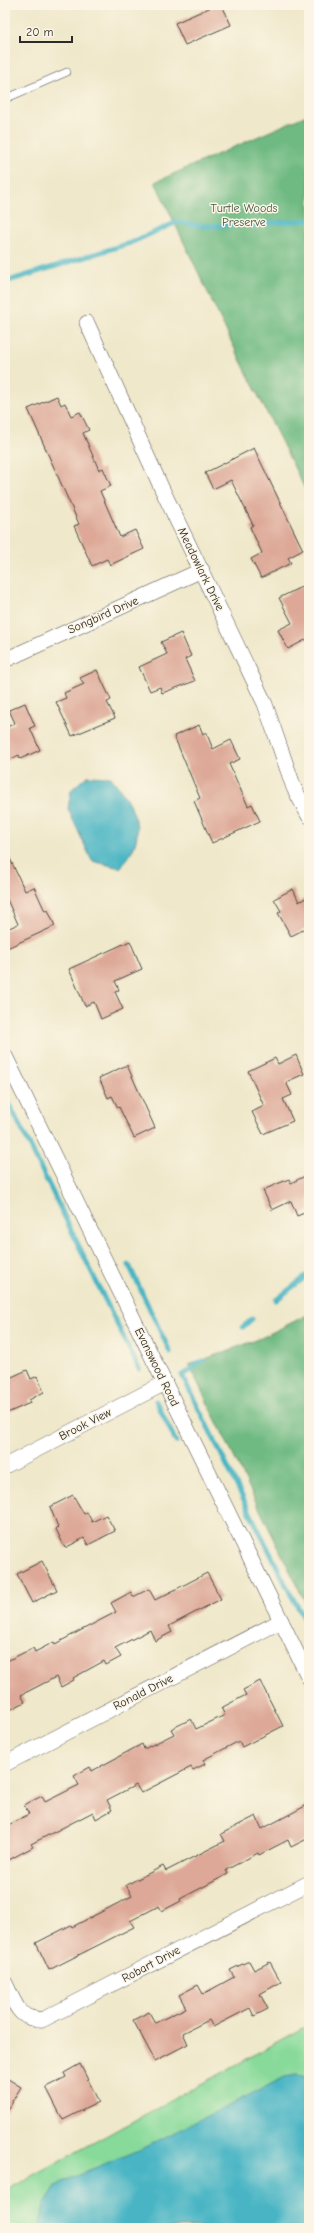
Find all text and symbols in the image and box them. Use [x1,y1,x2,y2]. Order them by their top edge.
scale bar [20,18,72,44]
text: 20 m [26,25,54,39]
park label: Turtle Woods Preserve [210,201,278,229]
street label: Meadowlark Drive [175,525,227,613]
street label: Songbird Drive [66,593,140,637]
street label: Evanswood Road [132,1325,182,1409]
street label: Brook View [56,1404,114,1443]
street label: Ronald Drive [111,1671,175,1713]
street label: Robart Drive [119,1943,183,1985]

